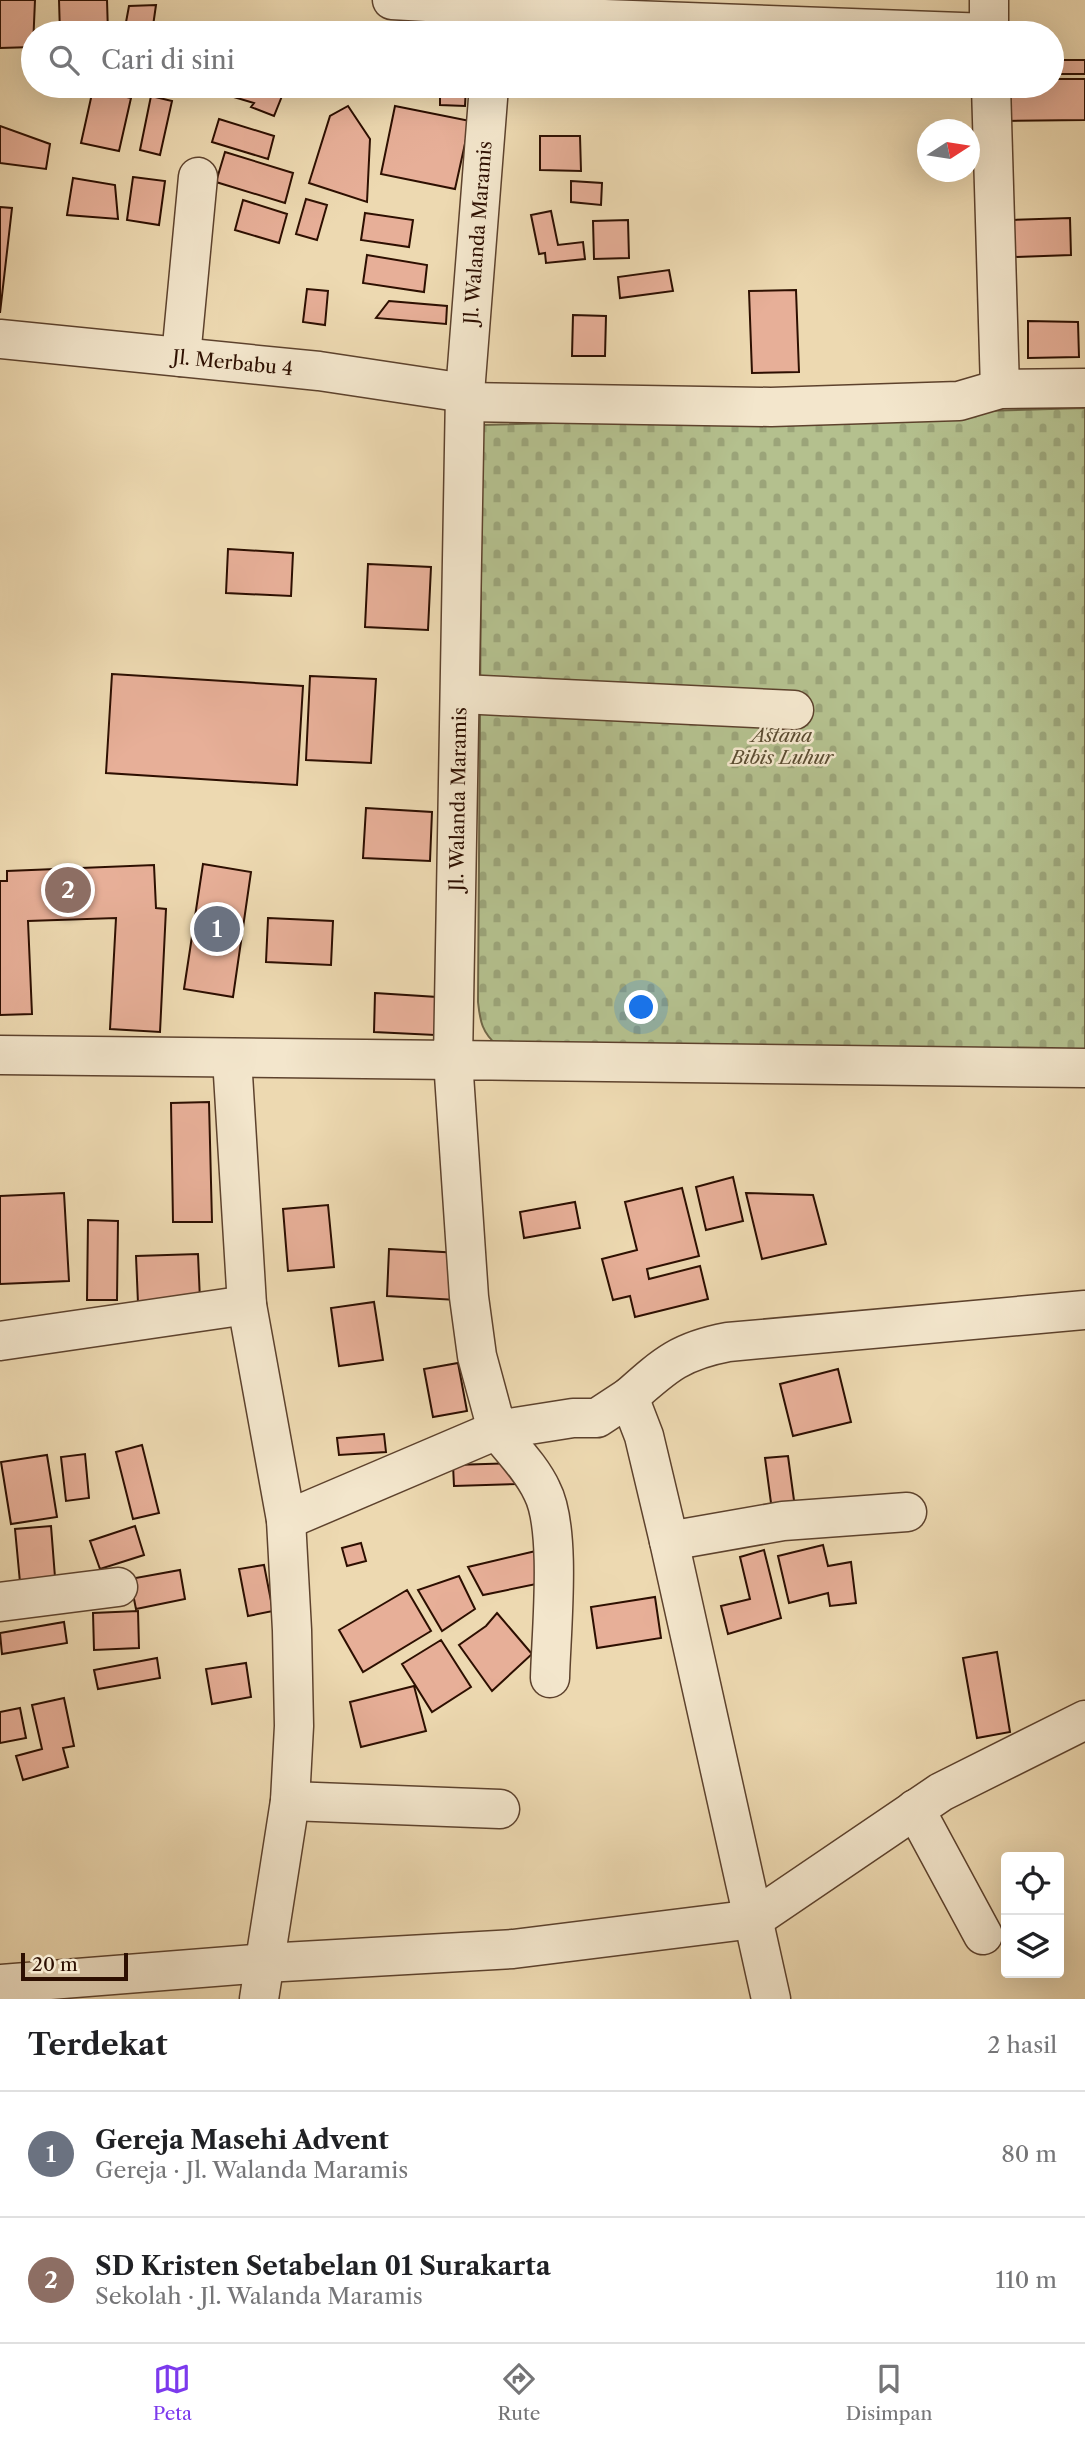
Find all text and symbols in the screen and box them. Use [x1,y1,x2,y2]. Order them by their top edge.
search box [21,21,1064,98]
icon: search [45,41,83,79]
text: Cari di sini [101,44,235,76]
north arrow [917,119,980,182]
street label: Jl. Walanda Maramis [459,140,497,328]
street label: Jl. Merbabu 4 [169,345,294,380]
street label: Jl. Walanda Maramis [445,707,471,894]
park label: Astana Bibis Luhur [729,724,834,769]
pin: 2 [45,864,91,916]
pin: 1 [194,903,240,955]
your location [624,990,658,1024]
map controls [1001,1852,1064,1978]
button: locate [1001,1852,1064,1915]
button: layers [1001,1915,1064,1978]
scale bar [21,1950,128,1982]
text: 20 m [32,1953,78,1976]
text: Terdekat [28,2026,168,2063]
text: 2 hasil [987,2031,1057,2059]
text: Gereja Masehi Advent [95,2124,389,2156]
text: 1 [46,2140,56,2168]
text: 80 m [1001,2140,1057,2168]
text: Gereja · Jl. Walanda Maramis [95,2156,408,2184]
text: SD Kristen Setabelan 01 Surakarta [95,2250,551,2282]
text: 2 [44,2266,58,2294]
text: 110 m [996,2266,1057,2294]
text: Sekolah · Jl. Walanda Maramis [95,2282,423,2310]
tab: Peta [153,2360,192,2425]
tab: Rute [497,2360,540,2425]
tab: Disimpan [846,2360,932,2425]

